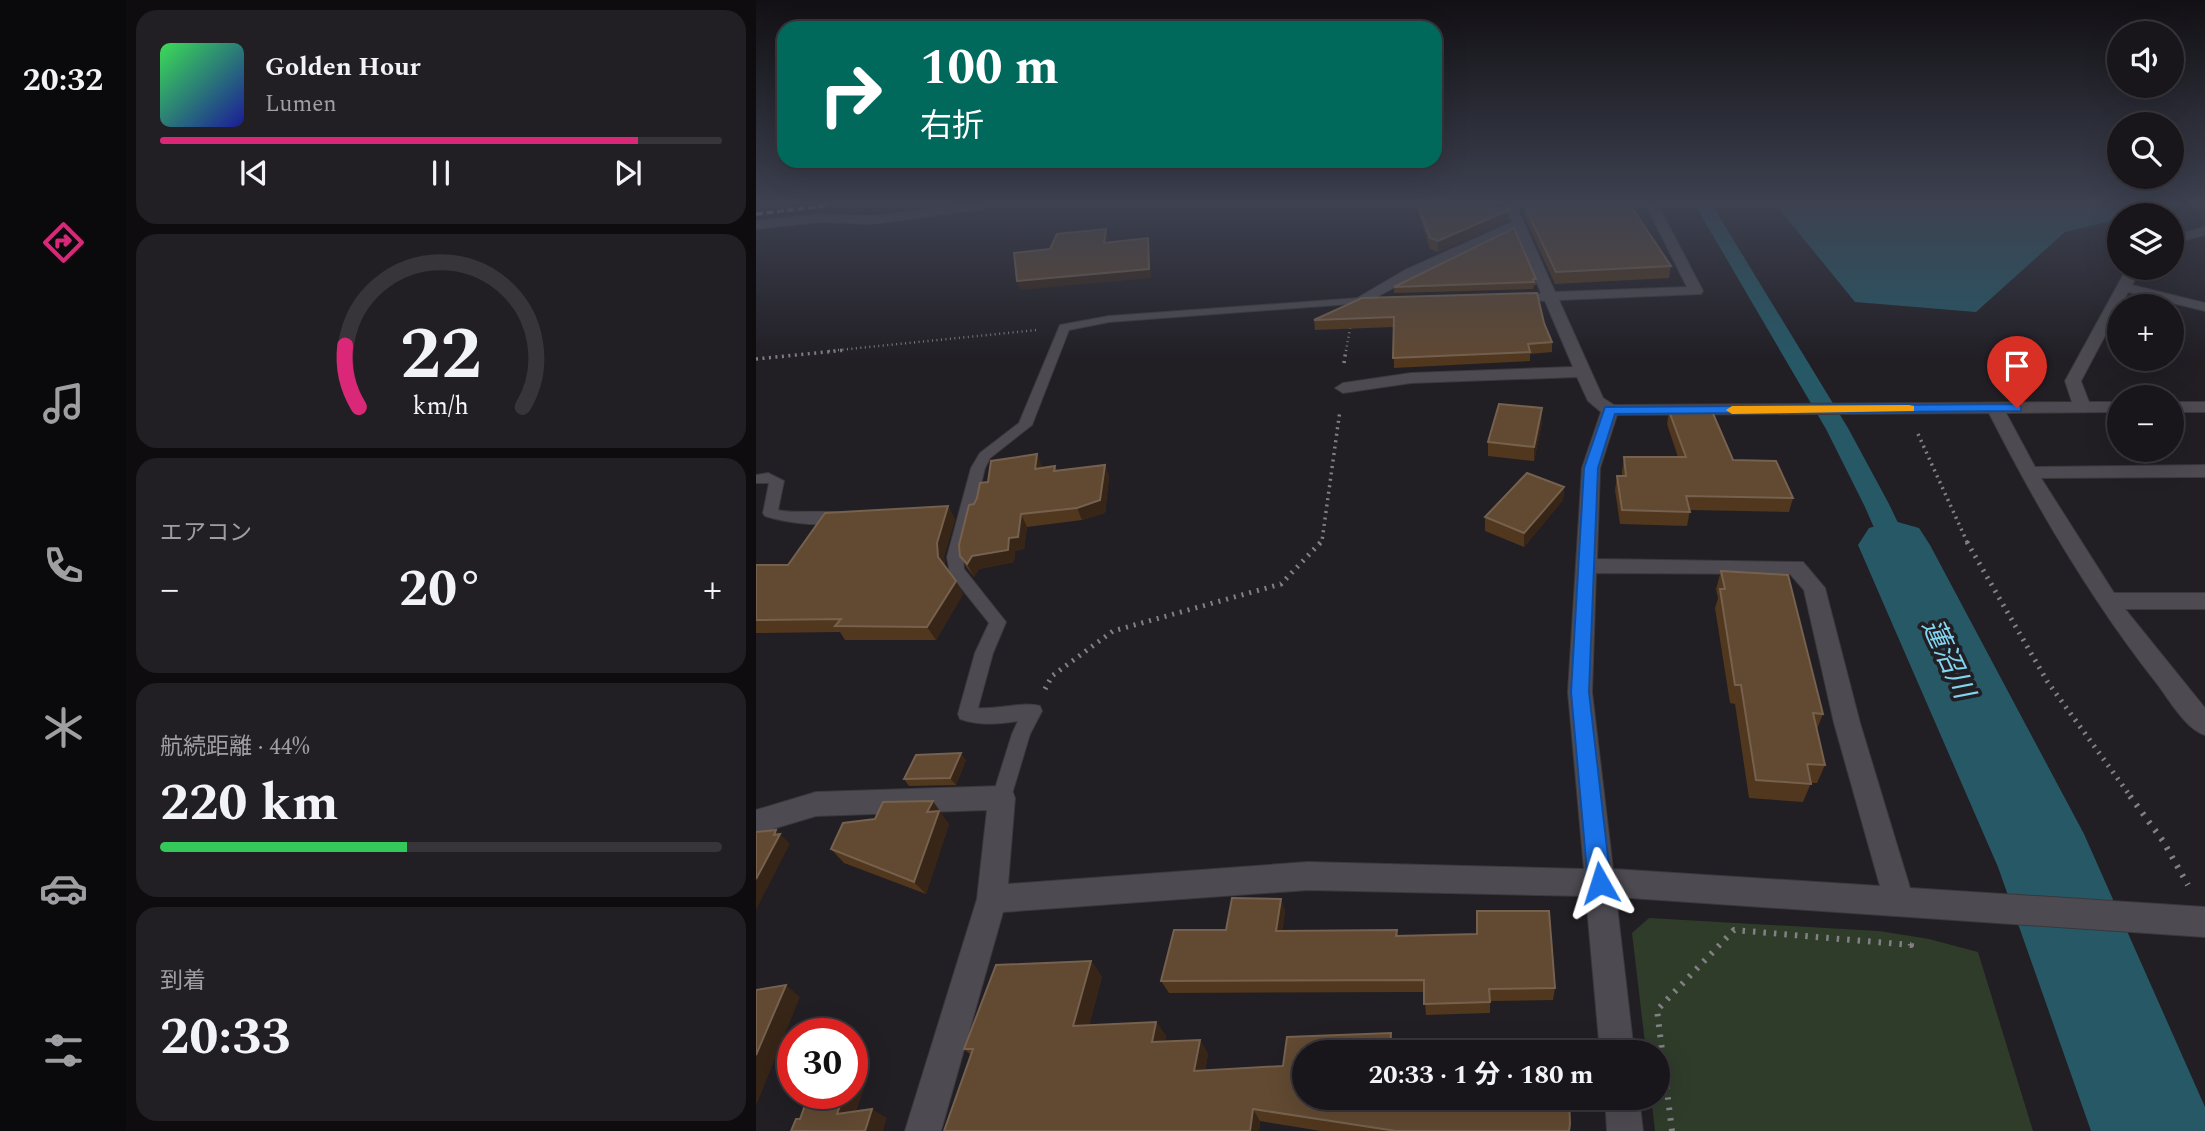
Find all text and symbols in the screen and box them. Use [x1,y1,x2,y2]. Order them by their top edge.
map controls [2107,21,2184,462]
button: sound [2107,21,2184,98]
text: 100 m [920,31,1059,106]
text: Golden Hour [265,47,421,87]
icon: right [805,49,896,140]
text: 20:32 [23,56,103,105]
text: Lumen [265,87,337,122]
text: 右折 [920,102,984,151]
button: search [2107,112,2184,189]
icon: previous [235,154,273,192]
icon: pause [422,154,460,192]
icon: next [609,154,647,192]
button: layers [2107,203,2184,280]
icon: directions [39,218,88,267]
button: + [2107,294,2184,371]
text: 22 [400,301,482,412]
pin [1987,336,2047,408]
icon: arrive [1998,347,2036,385]
icon: music [39,379,88,428]
button: − [2107,385,2184,462]
text: km/h [413,388,469,426]
text: エアコン [160,516,252,551]
icon: phone [39,541,88,590]
text: 20° [399,550,483,629]
text: − [160,561,179,619]
text: + [703,561,722,619]
water label: 蓮沼川 [1910,611,1986,708]
icon: climate [39,703,88,752]
text: 航続距離 · 44% [160,730,310,765]
text: 220 km [160,764,339,843]
position arrow [1563,846,1637,920]
icon: car [39,864,88,913]
text: 到着 [160,964,206,999]
text: 20:33 [160,998,291,1077]
speed limit sign: 30 [777,1018,868,1109]
icon: filters [39,1026,88,1075]
text: 20:33 · 1 分 · 180 m [1368,1055,1594,1095]

